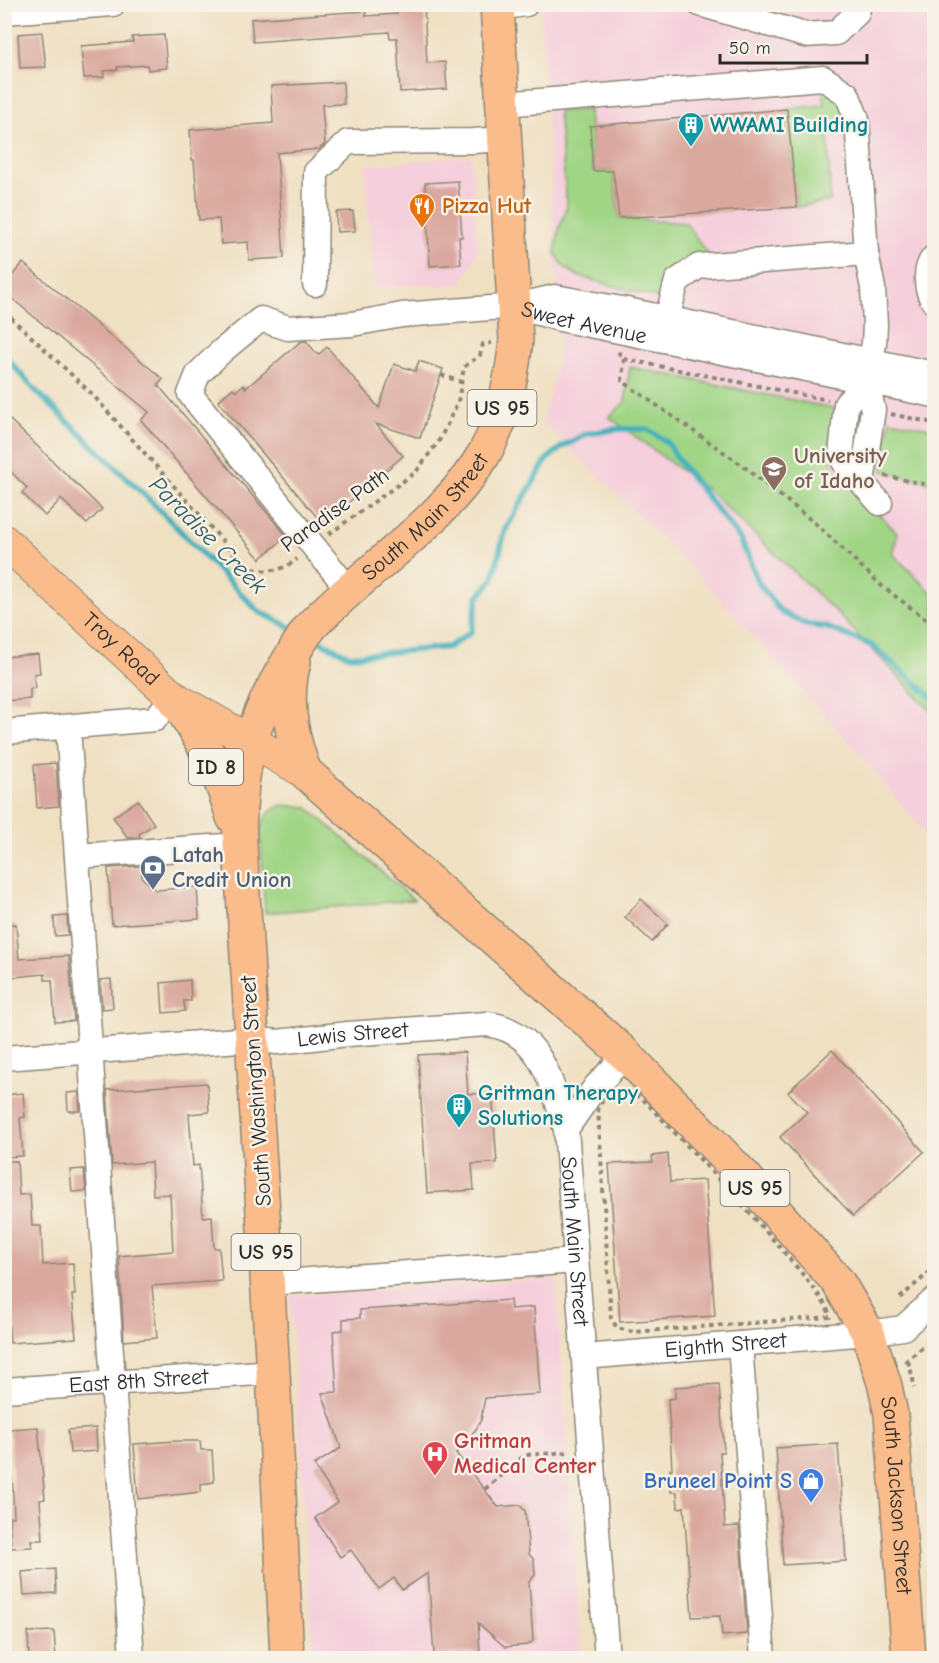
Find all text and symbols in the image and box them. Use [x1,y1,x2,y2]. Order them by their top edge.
scale bar [720,27,867,65]
text: 50 m [729,38,771,59]
building icon: WWAMI Building [676,110,706,148]
place label: WWAMI Building [710,112,869,138]
restaurant icon: Pizza Hut [407,191,437,229]
place label: Pizza Hut [442,193,532,219]
street label: Sweet Avenue [518,296,649,349]
road number: US 95 [468,390,536,426]
place label: University of Idaho [794,443,888,494]
street label: South Main Street [357,448,495,586]
school or university icon: University of Idaho [759,454,789,492]
street label: Paradise Path [276,462,394,558]
water label: Paradise Creek [144,471,273,600]
street label: Troy Road [77,607,165,691]
road number: ID 8 [189,749,243,785]
place label: Latah Credit Union [172,842,291,893]
bank icon: Latah Credit Union [138,853,168,891]
street label: South Washington Street [235,974,277,1207]
street label: Lewis Street [296,1017,410,1053]
place label: Gritman Therapy Solutions [478,1080,639,1131]
building icon: Gritman Therapy Solutions [444,1091,474,1129]
street label: South Main Street [555,1156,594,1328]
road number: US 95 [720,1170,789,1206]
road number: US 95 [232,1234,300,1270]
street label: Eighth Street [663,1327,788,1363]
street label: East 8th Street [68,1363,210,1399]
street label: South Jackson Street [875,1394,917,1596]
place label: Gritman Medical Center [454,1428,596,1479]
hospital icon: Gritman Medical Center [420,1439,450,1477]
shop icon: Bruneel Point S [796,1466,826,1504]
place label: Bruneel Point S [644,1468,792,1494]

